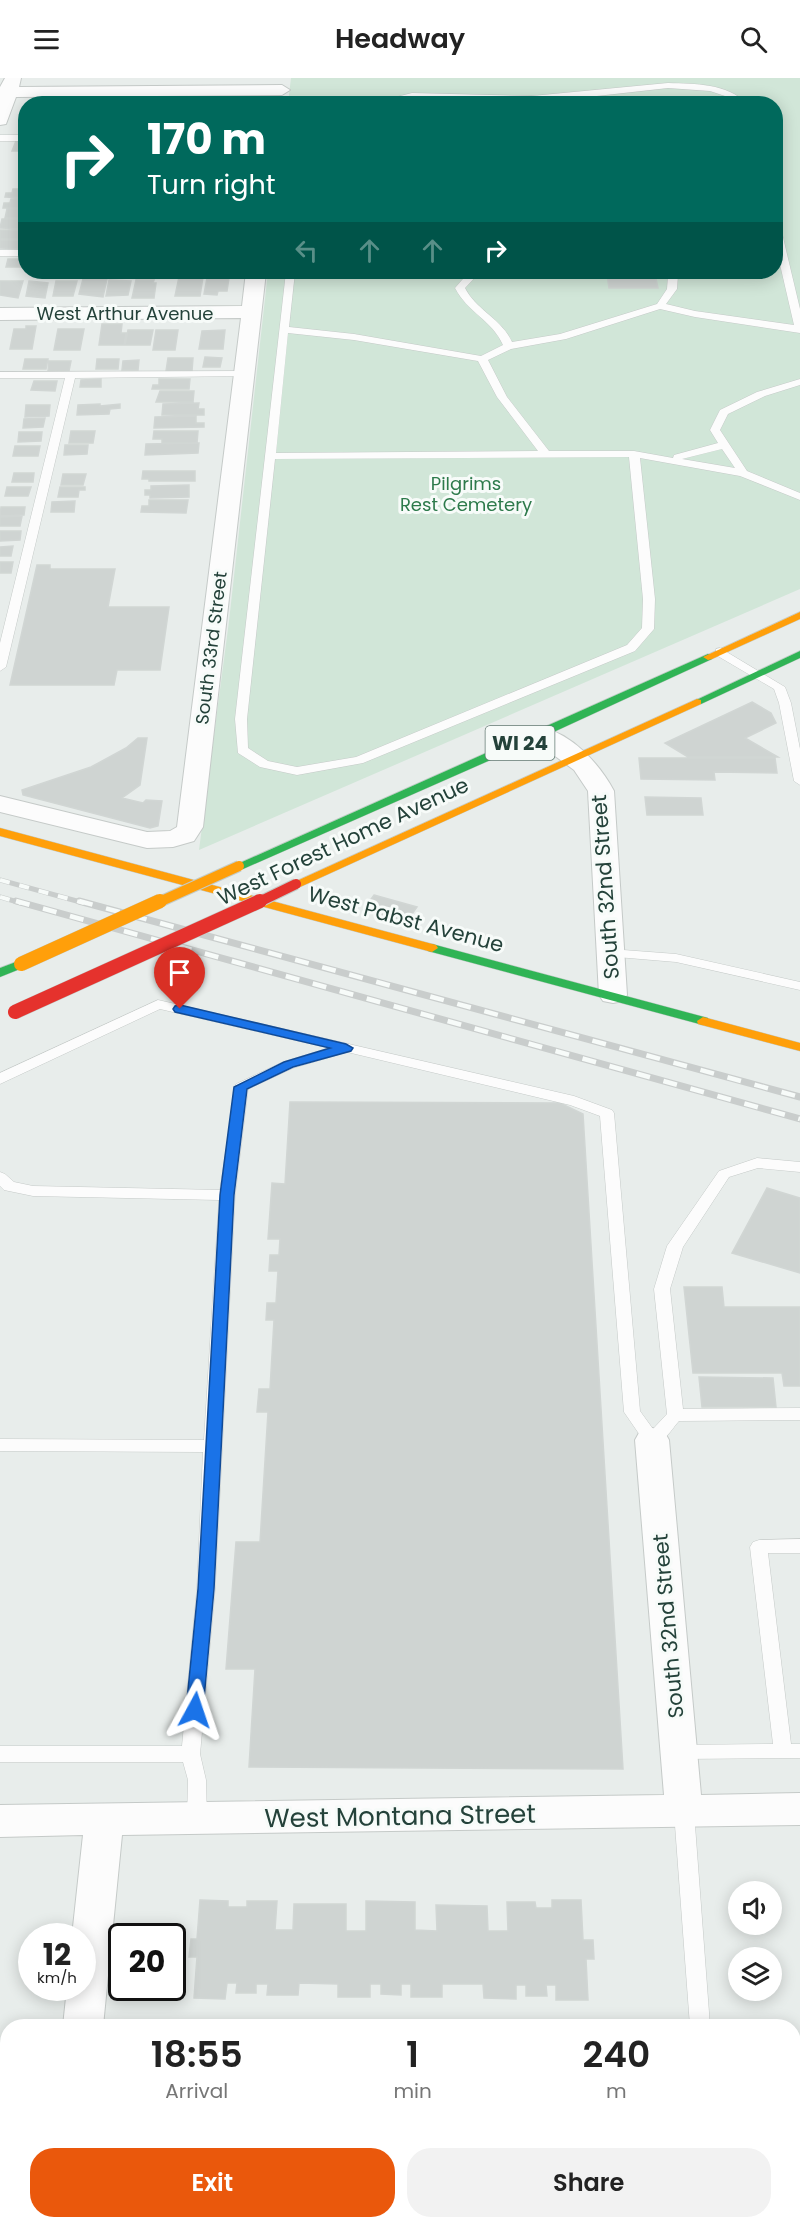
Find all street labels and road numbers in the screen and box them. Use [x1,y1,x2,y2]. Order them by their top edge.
street label: West Arthur Avenue [36,301,214,326]
street label: South 33rd Street [189,570,233,726]
road number: WI 24 [486,726,554,760]
street label: West Forest Home Avenue [213,770,473,912]
street label: South 32nd Street [584,794,626,980]
street label: West Pabst Avenue [305,879,507,959]
street label: South 32nd Street [645,1533,691,1719]
street label: West Montana Street [264,1796,536,1836]

